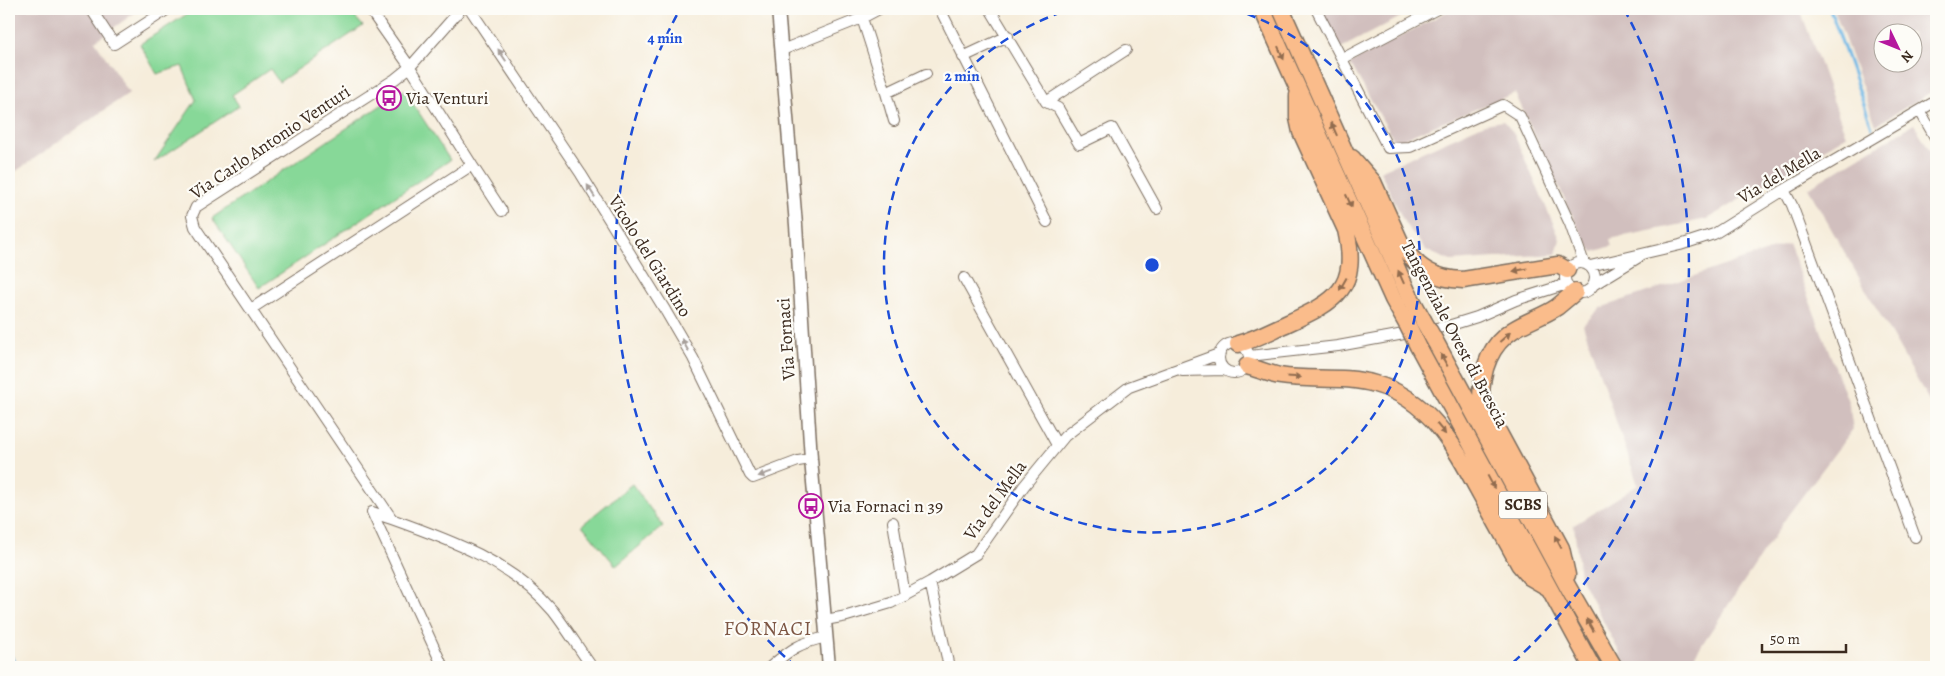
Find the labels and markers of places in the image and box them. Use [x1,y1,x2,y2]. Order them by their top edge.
bus stop icon: Via Venturi [376,85,402,111]
place label: Via Venturi [405,86,489,110]
centre of rings [1143,256,1161,274]
bus stop icon: Via Fornaci n 39 [798,493,824,519]
place label: Via Fornaci n 39 [827,494,943,518]

